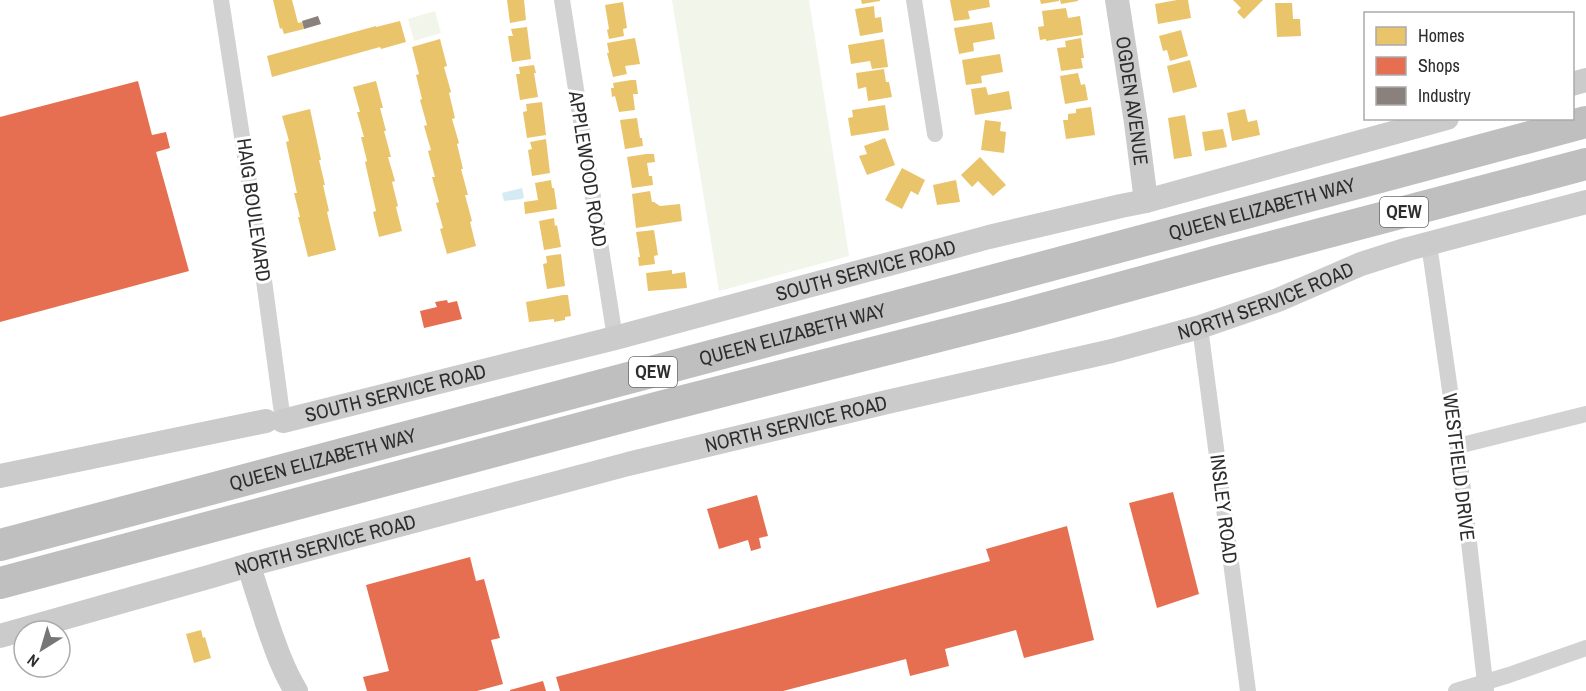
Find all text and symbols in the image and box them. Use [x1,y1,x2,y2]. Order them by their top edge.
legend [1364,12,1574,120]
text: Homes [1418,23,1465,48]
street label: OGDEN AVENUE [1110,34,1155,167]
text: Shops [1418,53,1460,78]
text: Industry [1418,83,1471,108]
street label: APPLEWOOD ROAD [563,88,614,249]
street label: HAIG BOULEVARD [231,136,278,283]
street label: QUEEN ELIZABETH WAY [1165,170,1358,246]
road number: QEW [1380,197,1428,227]
street label: SOUTH SERVICE ROAD [772,233,959,307]
street label: NORTH SERVICE ROAD [1175,255,1358,345]
street label: QUEEN ELIZABETH WAY [696,296,889,372]
street label: SOUTH SERVICE ROAD [302,357,489,428]
road number: QEW [629,357,677,387]
street label: NORTH SERVICE ROAD [702,388,890,458]
street label: WESTFIELD DRIVE [1437,392,1482,542]
street label: QUEEN ELIZABETH WAY [226,421,419,497]
street label: INSLEY ROAD [1204,453,1245,565]
street label: NORTH SERVICE ROAD [231,507,419,581]
north arrow [12,619,72,679]
text: N [23,649,43,673]

